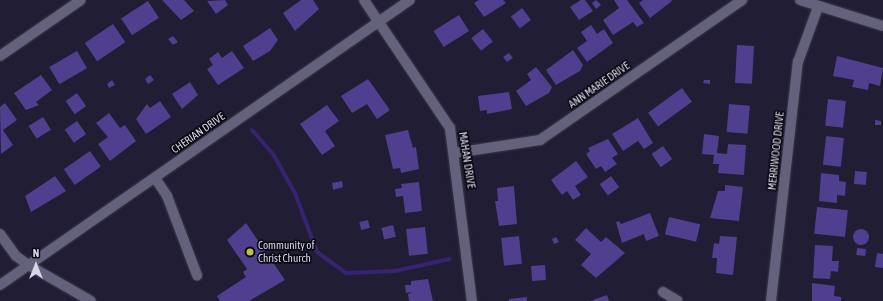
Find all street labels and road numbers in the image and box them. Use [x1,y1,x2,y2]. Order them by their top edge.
street label: ANN MARIE DRIVE [566,59,632,111]
street label: CHERIAN DRIVE [169,110,227,156]
street label: MERRIWOOD DRIVE [765,111,787,191]
street label: MAHAN DRIVE [456,131,478,189]

